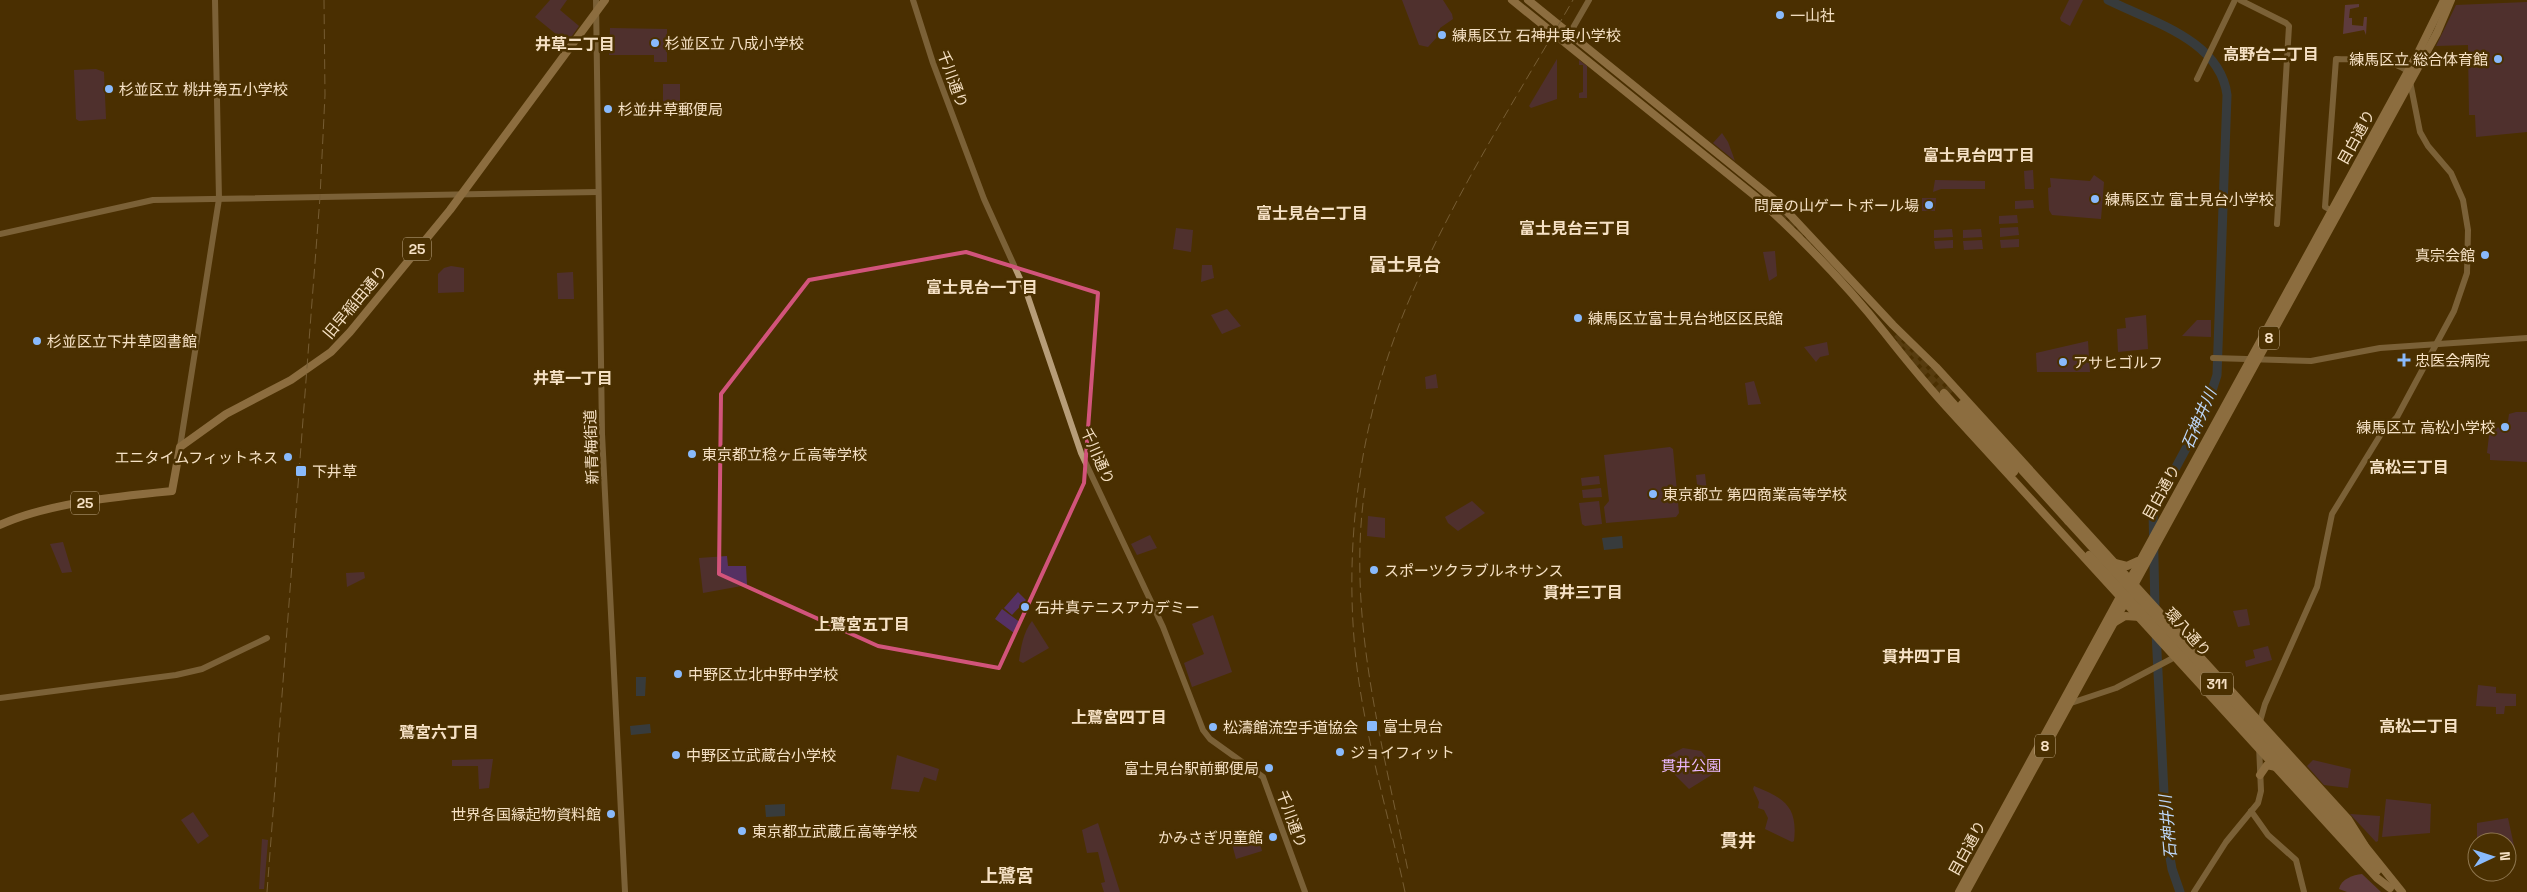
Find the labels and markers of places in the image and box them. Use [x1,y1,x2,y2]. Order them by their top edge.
place label: 一山社 [1790,6,1835,25]
marker: 一山社 [1774,9,1786,21]
place label: 練馬区立 石神井東小学校 [1452,26,1621,45]
marker: 練馬区立 石神井東小学校 [1436,29,1448,41]
place label: 杉並区立 八成小学校 [665,34,804,53]
marker: 杉並区立 八成小学校 [649,37,661,49]
place label: 練馬区立 総合体育館 [2349,50,2488,69]
marker: 練馬区立 総合体育館 [2492,53,2504,65]
place label: 杉並区立 桃井第五小学校 [119,80,288,99]
marker: 杉並区立 桃井第五小学校 [103,83,115,95]
place label: 杉並井草郵便局 [618,100,723,119]
marker: 杉並井草郵便局 [602,103,614,115]
place label: 練馬区立 富士見台小学校 [2105,190,2274,209]
marker: 練馬区立 富士見台小学校 [2089,193,2101,205]
place label: 問屋の山ゲートボール場 [1754,196,1919,215]
marker: 問屋の山ゲートボール場 [1923,199,1935,211]
place label: 真宗会館 [2415,246,2475,265]
marker: 真宗会館 [2479,249,2491,261]
place label: 練馬区立富士見台地区区民館 [1588,309,1783,328]
marker: 練馬区立富士見台地区区民館 [1572,312,1584,324]
place label: 杉並区立下井草図書館 [47,332,197,351]
marker: 杉並区立下井草図書館 [31,335,43,347]
place label: 忠医会病院 [2415,351,2490,370]
place label: アサヒゴルフ [2073,353,2163,372]
marker: 忠医会病院 [2397,353,2411,367]
marker: アサヒゴルフ [2057,356,2069,368]
place label: 練馬区立 高松小学校 [2356,418,2495,437]
marker: 練馬区立 高松小学校 [2499,421,2511,433]
place label: 東京都立稔ヶ丘高等学校 [702,445,867,464]
place label: エニタイムフィットネス [114,448,278,467]
marker: 東京都立稔ヶ丘高等学校 [686,448,698,460]
marker: エニタイムフィットネス [282,451,294,463]
place label: 下井草 [312,462,357,481]
marker: 下井草 [294,464,308,478]
place label: 東京都立 第四商業高等学校 [1663,485,1847,504]
marker: 東京都立 第四商業高等学校 [1647,488,1659,500]
place label: スポーツクラブルネサンス [1384,561,1563,580]
marker: スポーツクラブルネサンス [1368,564,1380,576]
place label: 石井真テニスアカデミー [1035,598,1200,617]
marker: 石井真テニスアカデミー [1019,601,1031,613]
place label: 中野区立北中野中学校 [688,665,838,684]
marker: 中野区立北中野中学校 [672,668,684,680]
place label: 富士見台 [1383,717,1443,736]
place label: 松濤館流空手道協会 [1223,718,1358,737]
marker: 富士見台 [1365,719,1379,733]
marker: 松濤館流空手道協会 [1207,721,1219,733]
place label: ジョイフィット [1350,743,1455,762]
place label: 中野区立武蔵台小学校 [686,746,836,765]
marker: ジョイフィット [1334,746,1346,758]
marker: 中野区立武蔵台小学校 [670,749,682,761]
place label: 富士見台駅前郵便局 [1124,759,1259,778]
marker: 富士見台駅前郵便局 [1263,762,1275,774]
place label: 世界各国縁起物資料館 [451,805,601,824]
marker: 世界各国縁起物資料館 [605,808,617,820]
place label: 東京都立武蔵丘高等学校 [752,822,917,841]
marker: 東京都立武蔵丘高等学校 [736,825,748,837]
place label: かみさぎ児童館 [1158,828,1263,847]
marker: かみさぎ児童館 [1267,831,1279,843]

